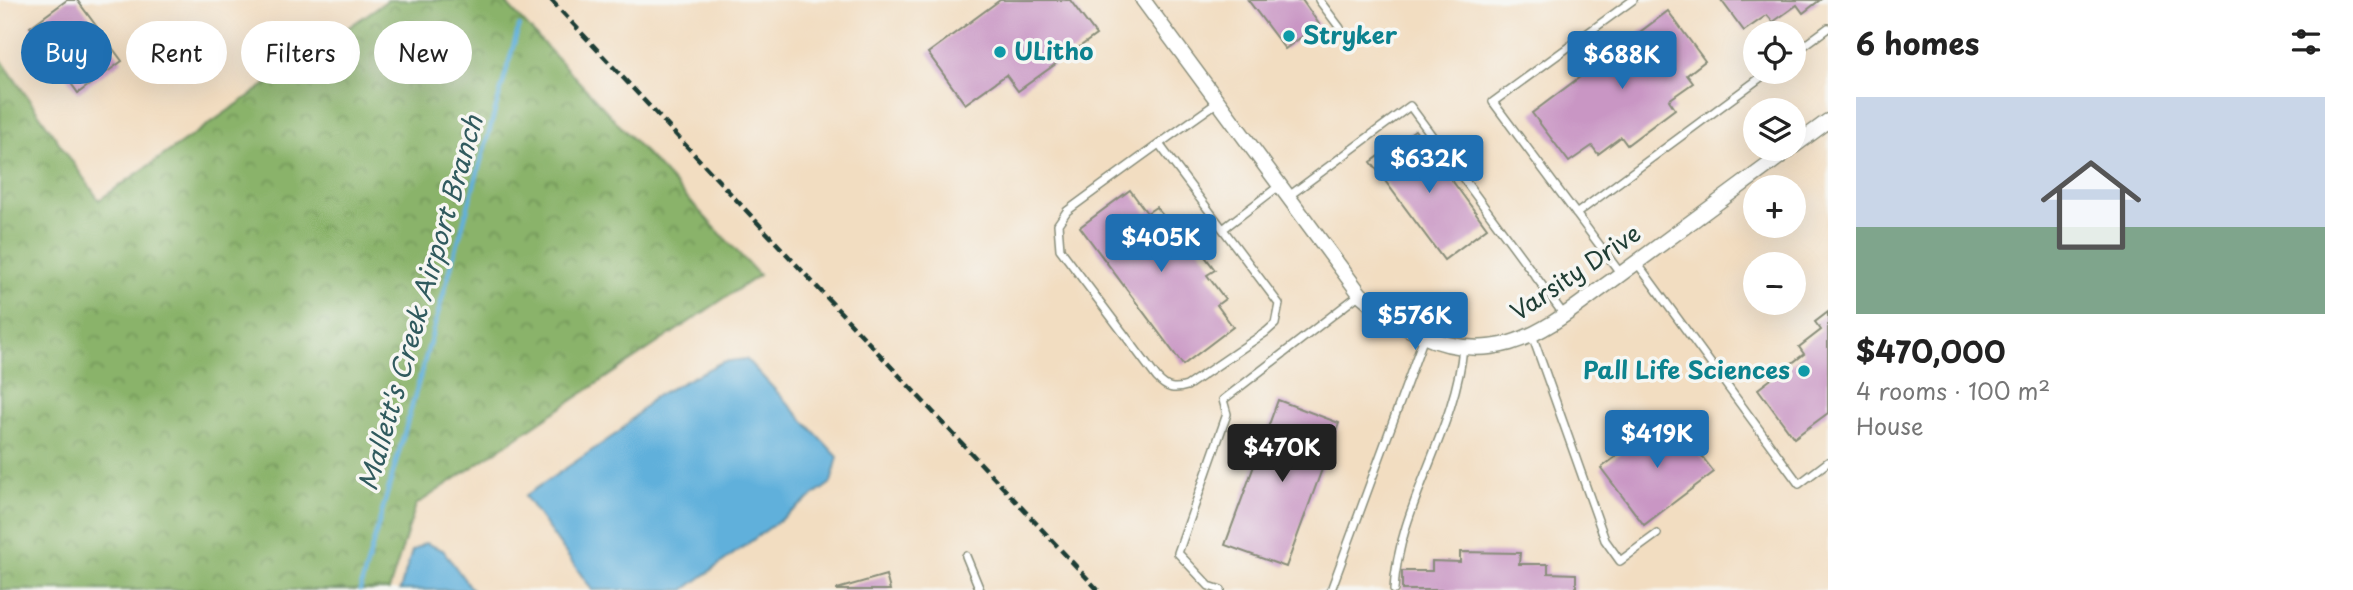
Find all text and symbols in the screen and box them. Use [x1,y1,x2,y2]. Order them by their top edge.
place label: Stryker [1303,16,1398,52]
text: 6 homes [1856,20,1979,65]
chip: Buy [21,21,112,84]
chip: Rent [126,21,227,84]
chip: Filters [241,21,360,84]
chip: New [374,21,472,84]
map controls [1743,21,1806,315]
button: locate [1743,21,1806,84]
icon: filters [2287,23,2325,61]
marker: Stryker [1281,28,1297,44]
place label: ULitho [1014,32,1093,68]
pin: $688K [1573,32,1671,91]
text: $688K [1584,36,1660,71]
marker: ULitho [992,44,1008,60]
button: layers [1743,98,1806,161]
water label: Mallett's Creek Airport Branch [347,110,492,495]
pin: $632K [1380,136,1478,195]
text: $632K [1390,140,1468,175]
icon: home [2028,142,2154,268]
button: + [1743,175,1806,238]
street label: Varsity Drive [1503,214,1647,328]
pin: $405K [1112,215,1210,274]
text: $405K [1121,219,1201,254]
button: − [1743,252,1806,315]
pin: $576K [1366,292,1464,352]
text: $576K [1378,297,1452,332]
text: $470,000 [1856,328,2006,373]
place label: Pall Life Sciences [1583,351,1790,387]
marker: Pall Life Sciences [1796,363,1812,379]
text: 4 rooms · 100 m² [1856,373,2050,408]
text: House [1856,408,1923,443]
pin: $419K [1608,410,1706,470]
text: $419K [1621,415,1693,450]
pin: $470K [1233,424,1331,484]
text: $470K [1243,429,1321,464]

